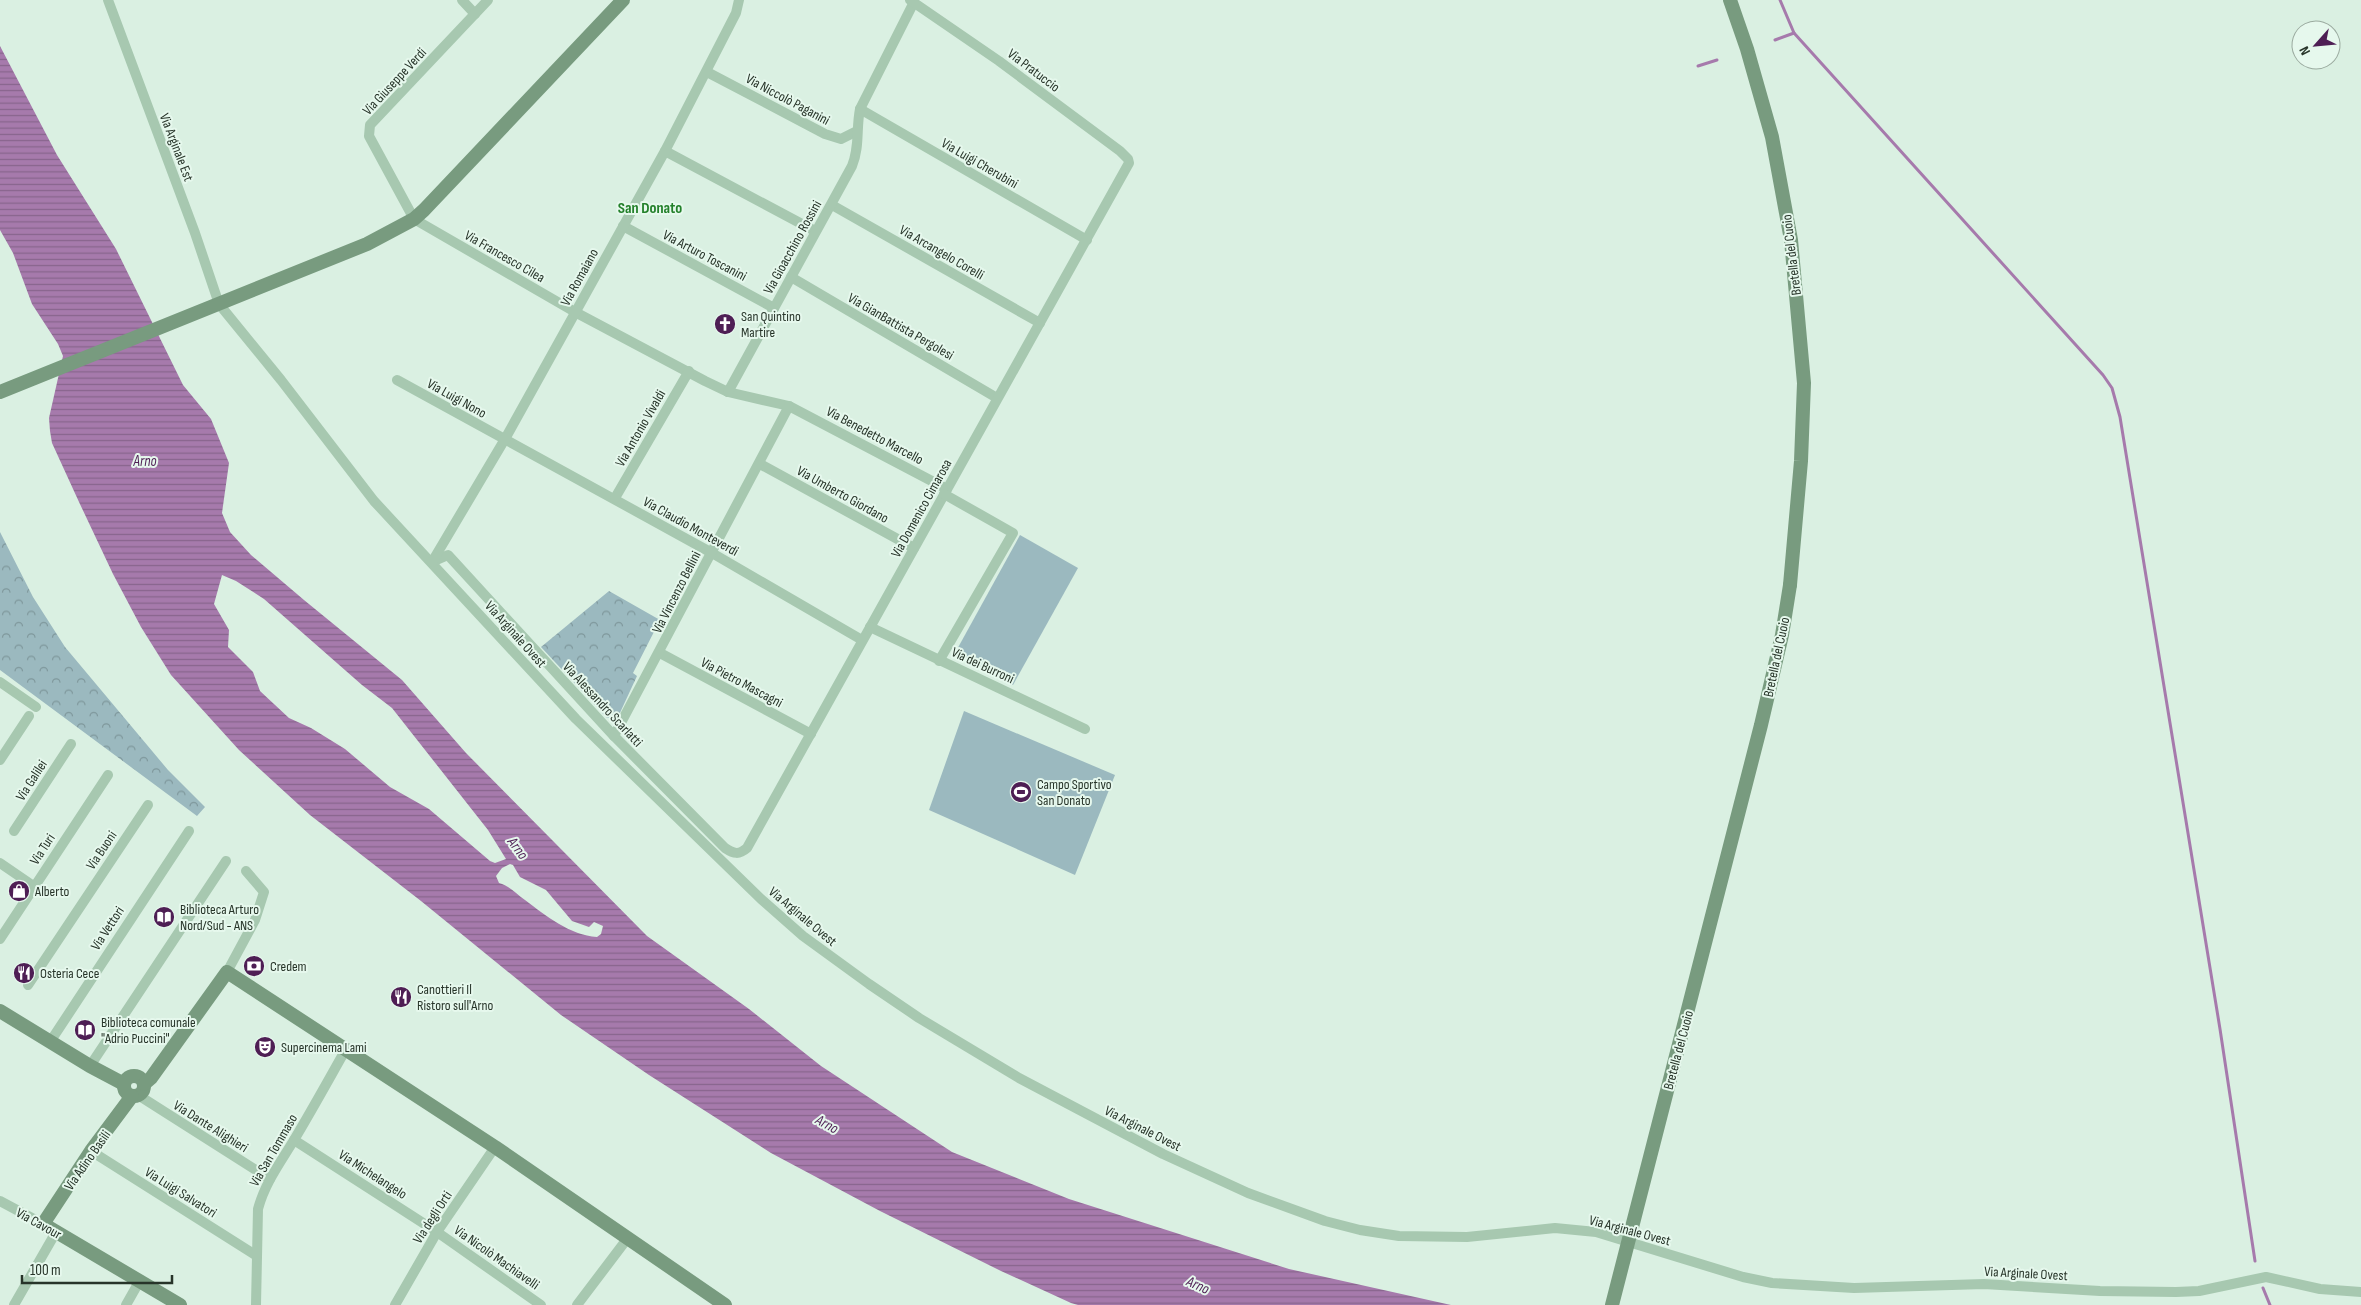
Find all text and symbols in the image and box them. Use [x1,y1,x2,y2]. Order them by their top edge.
north arrow [2291,20,2341,70]
text: N [2296,43,2314,58]
street label: Via Giuseppe Verdi [359,44,430,119]
street label: Via Pratuccio [1004,45,1063,96]
street label: Via Niccolò Paganini [743,70,833,129]
street label: Via Arginale Est [156,111,197,184]
street label: Via Luigi Cherubini [938,135,1021,192]
street label: Via Gioacchino Rossini [760,198,825,297]
district label: San Donato [618,199,682,218]
street label: Bretella del Cuoio [1778,213,1805,296]
street label: Via Arcangelo Corelli [896,221,987,284]
street label: Via Arturo Toscanini [660,226,750,285]
street label: Via Francesco Cilea [462,227,548,286]
street label: Via Romaiano [557,245,602,309]
street label: Via GianBattista Pergolesi [845,289,957,364]
place label: San Quintino Martire [741,308,801,341]
church icon: San Quintino Martire [713,312,737,336]
street label: Via Luigi Nono [424,375,490,422]
street label: Via Antonio Vivaldi [612,387,669,470]
street label: Via Benedetto Marcello [823,403,926,468]
water label: Arno [132,452,157,471]
street label: Via Domenico Cimarosa [887,456,955,560]
street label: Via Umberto Giordano [794,462,892,527]
street label: Via Claudio Monteverdi [640,493,742,560]
street label: Via Vincenzo Bellini [648,548,704,636]
street label: Via Arginale Ovest [481,598,550,671]
street label: Bretella del Cuoio [1760,615,1793,699]
street label: Via dei Burroni [949,644,1017,687]
street label: Via Pietro Mascagni [698,654,786,711]
street label: Via Alessandro Scarlatti [559,658,646,750]
street label: Via Galilei [12,757,51,804]
place label: Campo Sportivo San Donato [1037,776,1112,809]
sports icon: Campo Sportivo San Donato [1009,780,1033,804]
street label: Via Buoni [82,828,120,873]
street label: Via Turi [26,831,59,868]
water label: Arno [502,833,532,863]
shop icon: Alberto [7,879,31,903]
place label: Alberto [34,883,70,900]
street label: Via Arginale Ovest [765,883,840,950]
place label: Biblioteca Arturo Nord/Sud - ANS [180,901,259,934]
street label: Via Vettori [87,903,128,953]
library icon: Biblioteca Arturo Nord/Sud - ANS [152,905,176,929]
bank icon: Credem [242,954,266,978]
place label: Credem [270,958,307,975]
restaurant icon: Osteria Cece [12,961,36,985]
place label: Osteria Cece [40,965,99,982]
place label: Canottieri Il Ristoro sull'Arno [417,981,493,1014]
restaurant icon: Canottieri Il Ristoro sull'Arno [389,985,413,1009]
street label: Bretella del Cuoio [1660,1008,1697,1092]
place label: Biblioteca comunale "Adrio Puccini" [101,1014,196,1047]
library icon: Biblioteca comunale "Adrio Puccini" [73,1018,97,1042]
theatre icon: Supercinema Lami [253,1035,277,1059]
place label: Supercinema Lami [281,1039,367,1056]
street label: Via Dante Alighieri [170,1097,251,1156]
street label: Via Arginale Ovest [1102,1102,1184,1155]
water label: Arno [811,1110,841,1138]
street label: Via San Tommaso [246,1111,301,1190]
street label: Via Adino Basili [60,1127,114,1194]
street label: Via Michelangelo [335,1146,410,1203]
street label: Via Luigi Salvatori [142,1164,220,1221]
street label: Via degli Orti [409,1188,456,1247]
street label: Via Cavour [13,1204,64,1243]
street label: Via Arginale Ovest [1587,1211,1672,1250]
street label: Via Nicolò Machiavelli [451,1222,543,1293]
scale bar [22,1252,172,1284]
text: 100 m [30,1261,61,1280]
street label: Via Arginale Ovest [1984,1263,2068,1284]
water label: Arno [1182,1272,1212,1299]

